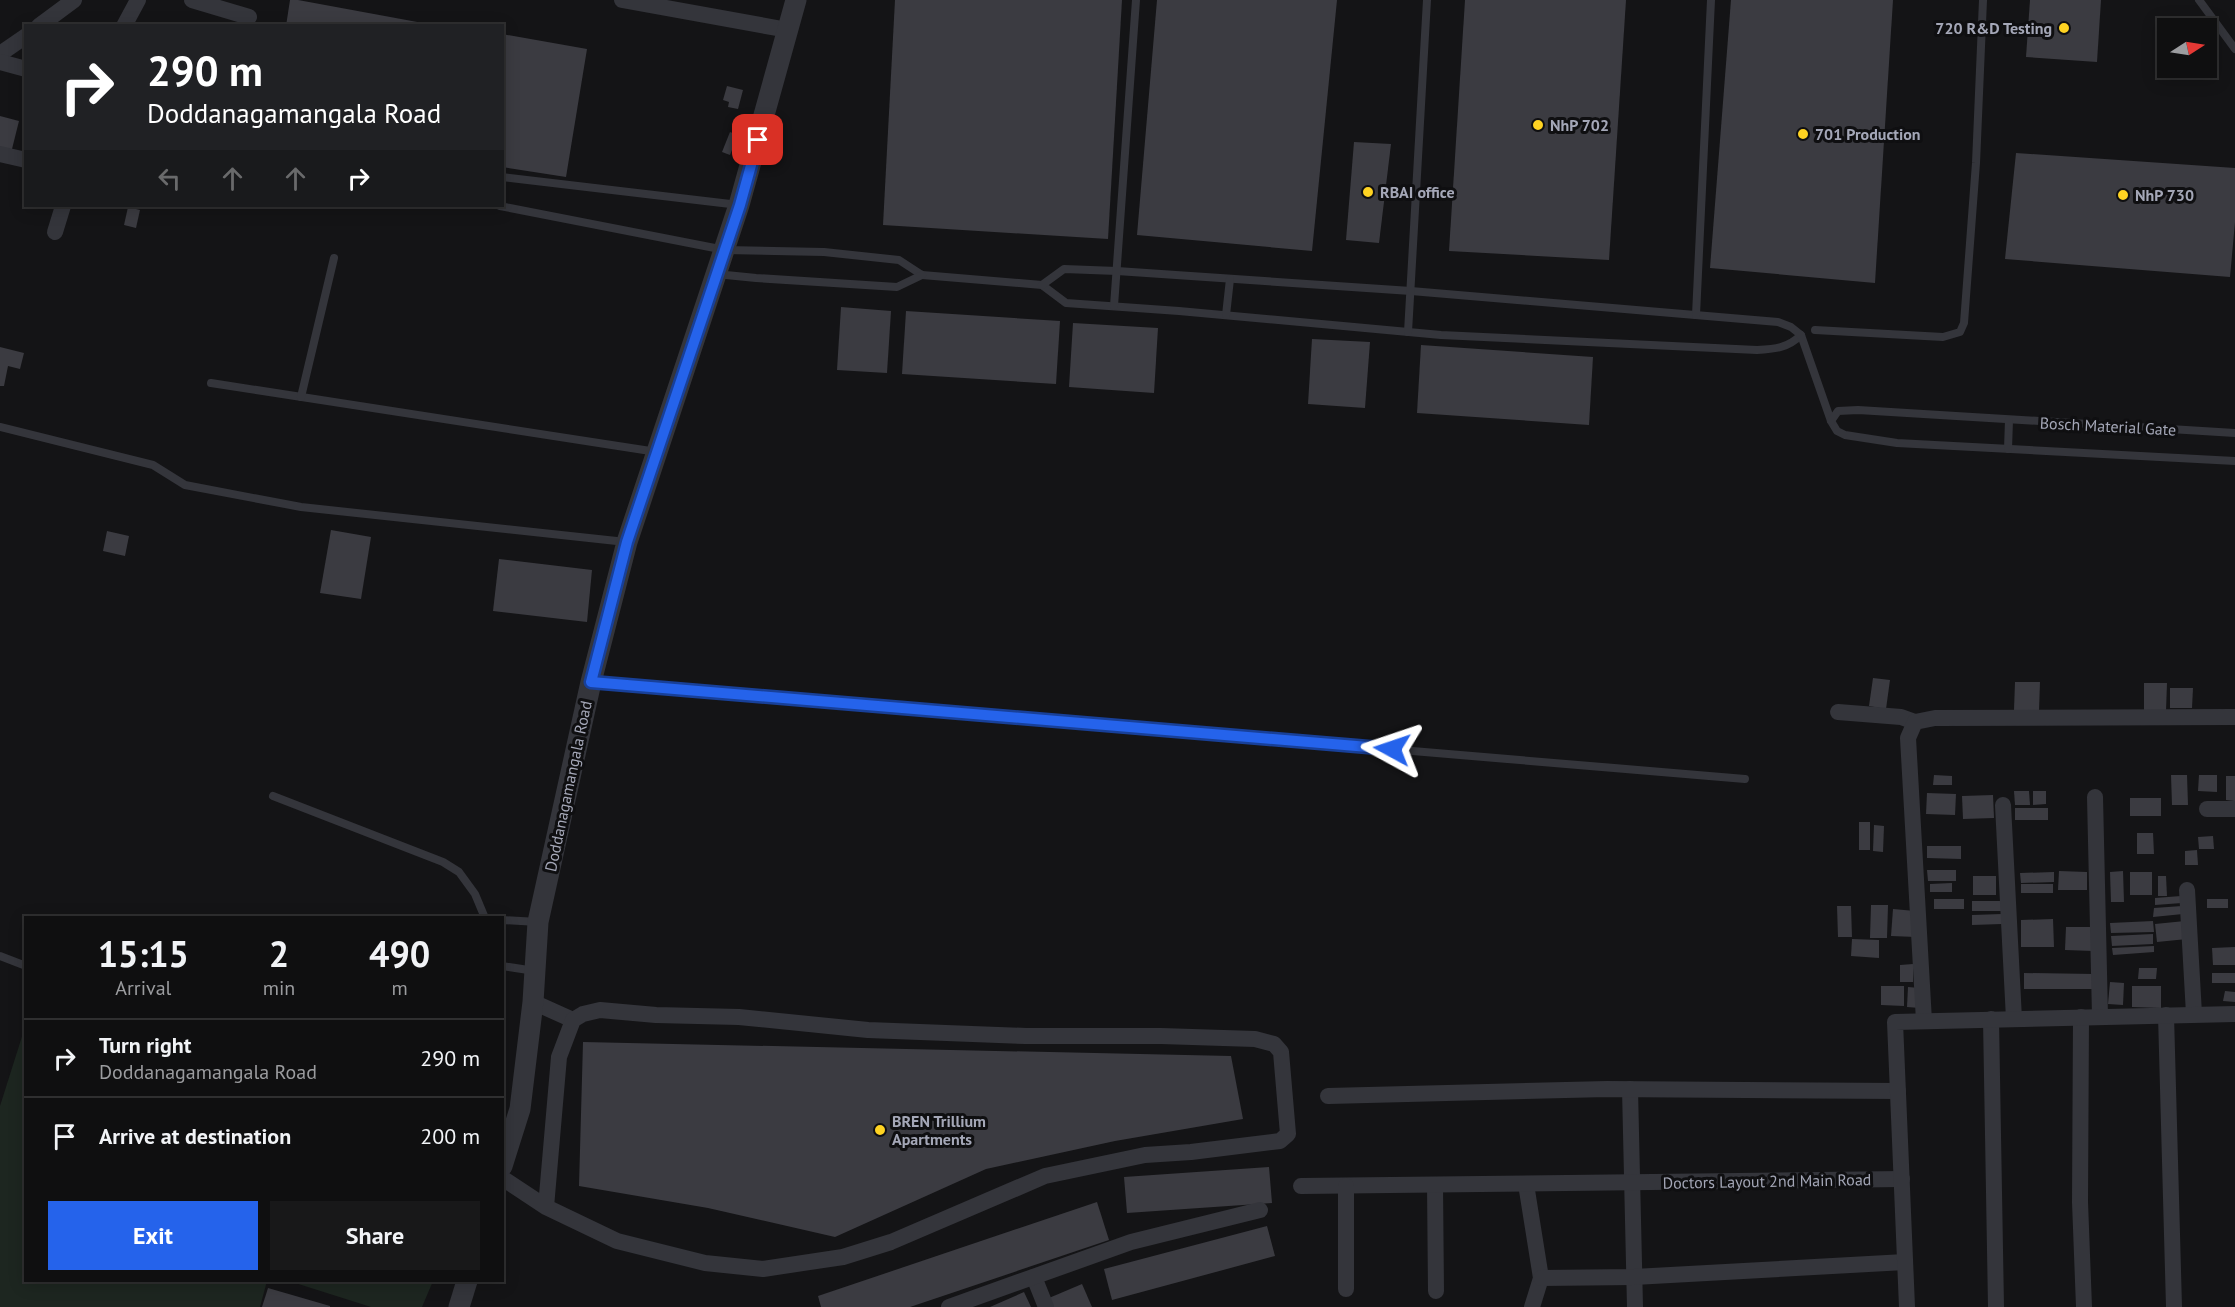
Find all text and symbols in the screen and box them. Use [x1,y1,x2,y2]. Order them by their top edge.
place label: 720 R&D Testing [1935,18,2052,38]
north arrow [2157,18,2217,78]
map controls [2157,18,2217,78]
marker: 720 R&D Testing [2057,21,2071,35]
text: 290 m [147,43,263,98]
icon: right [48,48,126,126]
text: Doddanagamangala Road [147,96,441,130]
pin [732,114,783,165]
place label: NhP 702 [1550,115,1609,135]
marker: NhP 702 [1531,118,1545,132]
icon: arrive [741,123,774,156]
place label: 701 Production [1815,124,1921,144]
marker: 701 Production [1796,127,1810,141]
icon: left [153,162,186,195]
icon: ahead [216,162,249,195]
icon: ahead [279,162,312,195]
icon: right [342,162,375,195]
place label: RBAI office [1380,182,1455,202]
marker: RBAI office [1361,185,1375,199]
place label: NhP 730 [2135,185,2194,205]
marker: NhP 730 [2116,188,2130,202]
street label: Bosch Material Gate [2039,412,2177,440]
street label: Doddanagamangala Road [540,699,596,873]
position arrow [1360,717,1424,781]
text: 15:15 [98,930,189,977]
text: 2 [269,930,289,977]
text: 490 [369,930,430,977]
text: Arrival [115,975,171,1001]
text: min [263,975,295,1001]
text: m [392,975,408,1001]
text: Turn right [99,1031,191,1059]
icon: right [48,1042,81,1075]
text: 290 m [420,1044,480,1072]
text: Doddanagamangala Road [99,1059,317,1085]
place label: BREN Trillium Apartments [892,1111,986,1149]
icon: arrive [48,1120,81,1153]
text: Arrive at destination [99,1122,291,1150]
text: 200 m [420,1122,480,1150]
marker: BREN Trillium Apartments [873,1123,887,1137]
street label: Doctors Layout 2nd Main Road [1662,1169,1872,1193]
button: Exit [48,1201,258,1270]
button: Share [270,1201,480,1270]

